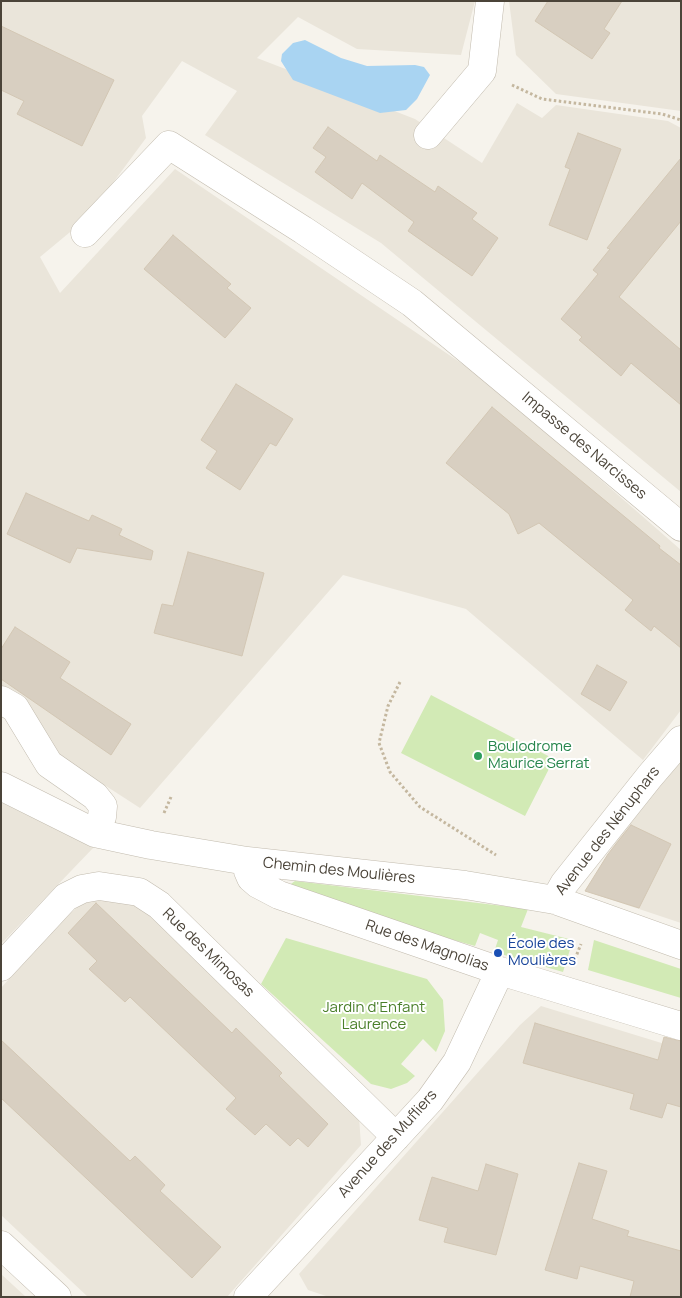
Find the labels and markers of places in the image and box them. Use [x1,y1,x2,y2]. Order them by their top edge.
place label: Boulodrome Maurice Serrat [488,738,589,773]
marker: Boulodrome Maurice Serrat [472,750,484,762]
place label: École des Moulières [508,935,576,970]
marker: École des Moulières [492,947,504,959]

